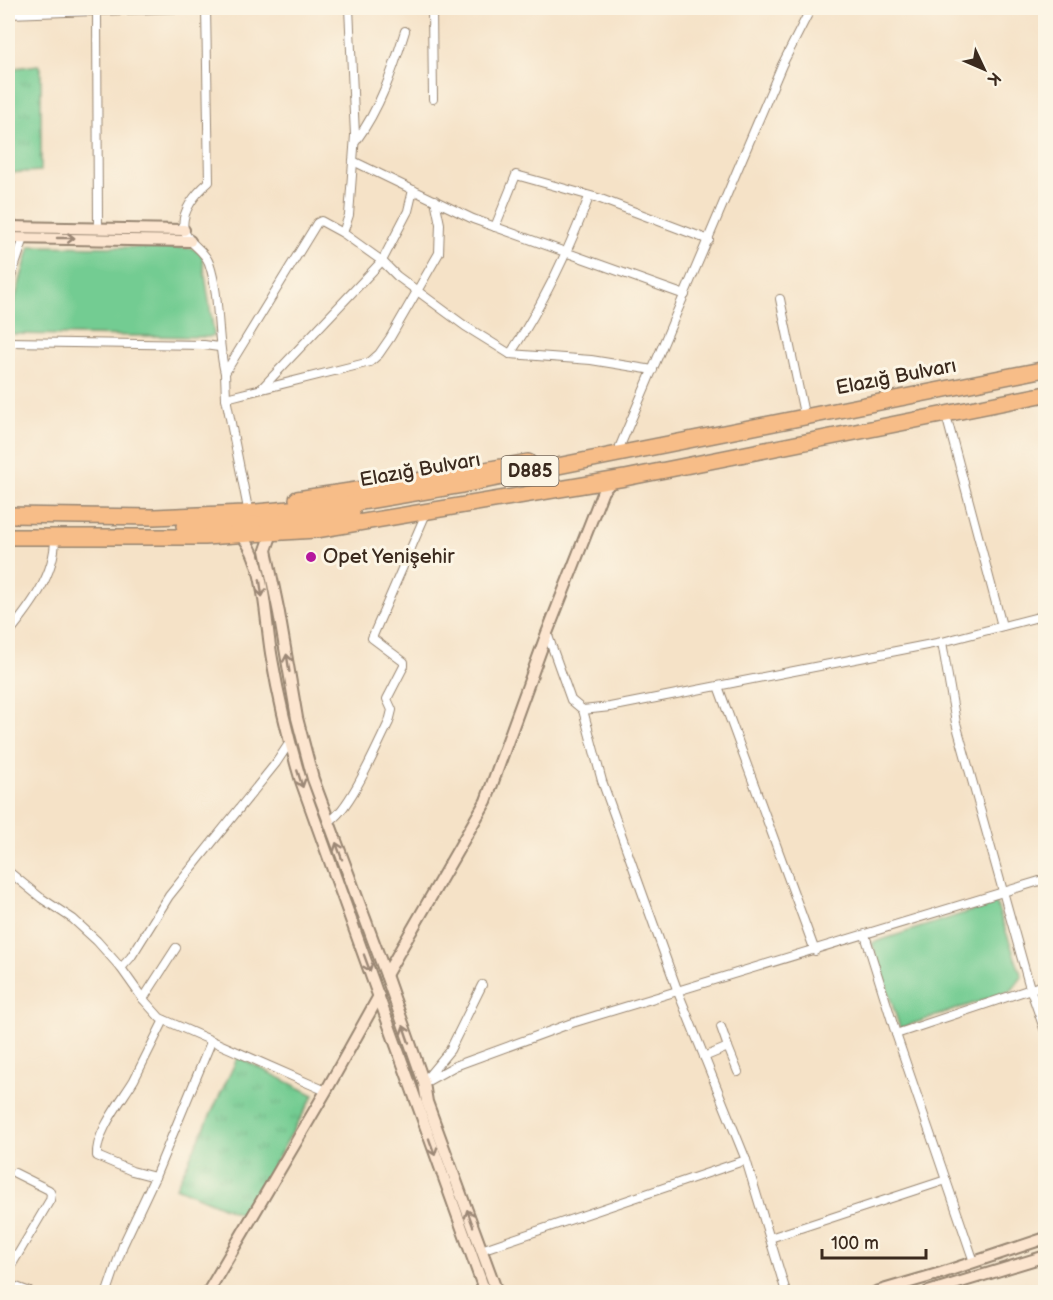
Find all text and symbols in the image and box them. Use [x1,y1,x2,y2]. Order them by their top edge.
north arrow [954,39,1014,99]
text: K [983,68,1004,89]
one-way arrow [55,232,75,244]
street label: Elazığ Bulvarı [834,354,958,400]
street label: Elazığ Bulvarı [358,448,482,492]
road number: D885 [502,456,558,486]
place label: Opet Yenişehir [323,545,455,569]
marker: Opet Yenişehir [304,550,318,564]
one-way arrow [256,578,267,598]
one-way arrow [282,654,293,674]
one-way arrow [296,769,307,788]
one-way arrow [333,842,344,860]
one-way arrow [362,953,373,972]
one-way arrow [400,1025,411,1044]
one-way arrow [427,1137,438,1155]
one-way arrow [463,1209,474,1228]
scale bar [822,1222,926,1260]
text: 100 m [831,1233,879,1254]

